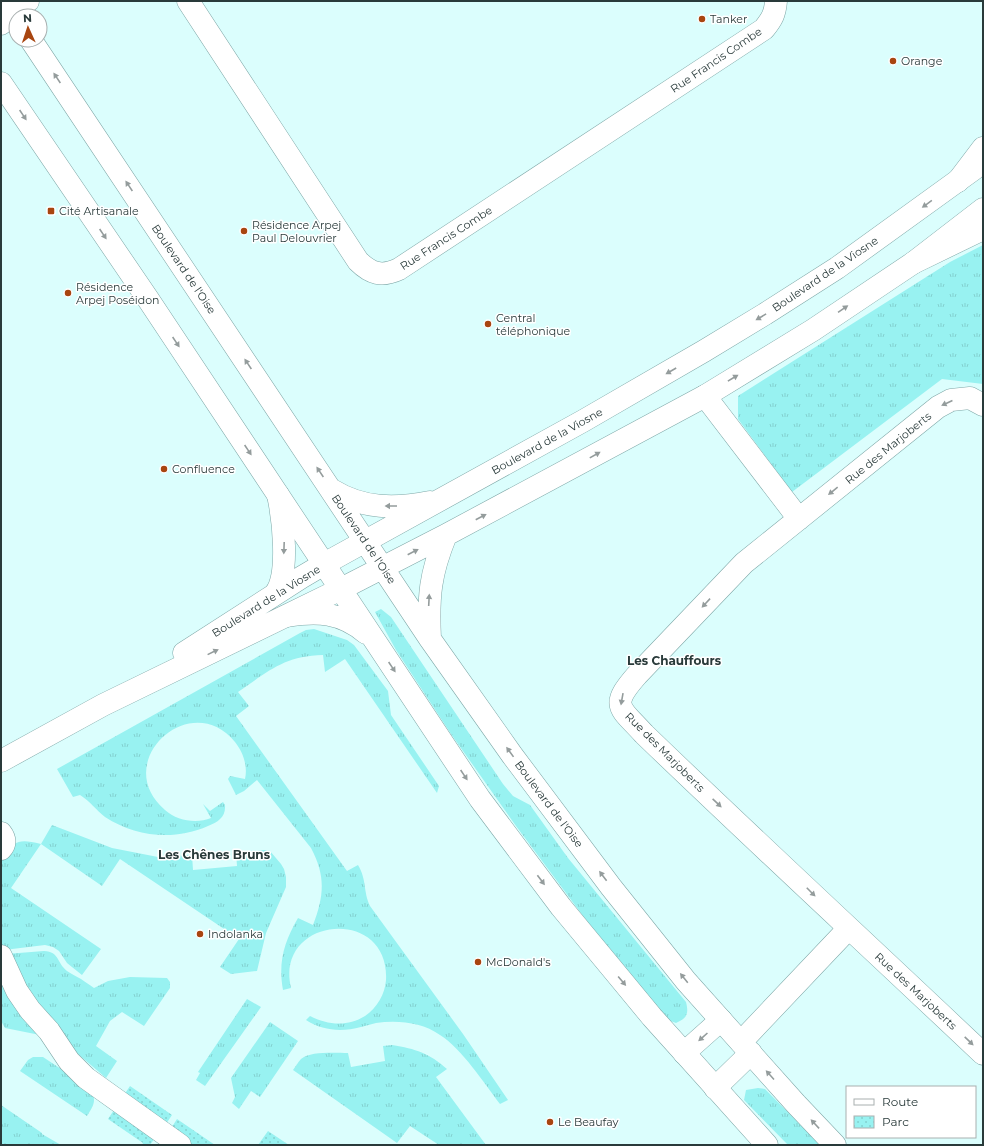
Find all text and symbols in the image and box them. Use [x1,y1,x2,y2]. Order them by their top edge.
north arrow [8,8,48,48]
text: N [23,11,32,25]
place label: Tanker [710,12,747,26]
marker: Tanker [697,14,707,24]
street label: Rue Francis Combe [668,24,765,96]
place label: Orange [901,54,943,68]
marker: Orange [888,56,898,66]
one-way arrow [53,73,60,84]
one-way arrow [19,110,27,120]
one-way arrow [125,181,133,192]
one-way arrow [921,200,932,208]
street label: Rue Francis Combe [397,203,495,273]
place label: Cité Artisanale [59,204,139,218]
marker: Cité Artisanale [46,206,56,216]
place label: Résidence Arpej Paul Delouvrier [252,218,341,245]
street label: Boulevard de l'Oise [149,222,219,317]
marker: Résidence Arpej Paul Delouvrier [239,226,249,236]
one-way arrow [99,229,107,240]
street label: Boulevard de la Viosne [769,233,881,315]
place label: Résidence Arpej Poséidon [76,280,160,307]
marker: Résidence Arpej Poséidon [63,288,73,298]
one-way arrow [838,305,848,313]
place label: Central téléphonique [496,311,571,338]
one-way arrow [755,313,767,320]
marker: Central téléphonique [483,319,493,329]
one-way arrow [173,336,180,348]
one-way arrow [244,359,252,369]
one-way arrow [665,367,677,374]
one-way arrow [727,375,739,382]
one-way arrow [941,400,952,406]
street label: Boulevard de la Viosne [489,404,605,477]
street label: Rue des Marjoberts [842,408,934,487]
one-way arrow [245,444,252,456]
one-way arrow [589,452,601,459]
place label: Confluence [172,462,235,476]
marker: Confluence [159,464,169,474]
one-way arrow [316,467,324,478]
one-way arrow [828,487,839,496]
street label: Boulevard de l'Oise [329,492,399,587]
one-way arrow [384,503,397,509]
one-way arrow [475,513,486,520]
one-way arrow [281,541,287,554]
one-way arrow [407,549,419,555]
street label: Boulevard de la Viosne [209,562,323,640]
one-way arrow [426,594,433,606]
one-way arrow [702,597,711,608]
one-way arrow [207,649,219,655]
district label: Les Chauffours [627,653,722,668]
one-way arrow [389,661,396,672]
one-way arrow [619,693,625,706]
street label: Rue des Marjoberts [622,709,708,795]
one-way arrow [506,746,514,757]
street label: Boulevard de l'Oise [512,758,586,850]
one-way arrow [460,770,468,780]
one-way arrow [712,798,721,807]
district label: Les Chênes Bruns [158,847,271,862]
one-way arrow [599,870,607,881]
one-way arrow [537,874,545,885]
one-way arrow [806,887,816,897]
place label: Indolanka [208,927,263,941]
marker: Indolanka [195,929,205,939]
street label: Rue des Marjoberts [872,949,960,1033]
place label: McDonald's [486,955,551,969]
marker: McDonald's [473,957,483,967]
one-way arrow [679,972,688,983]
one-way arrow [618,976,627,987]
one-way arrow [698,1032,708,1041]
one-way arrow [964,1036,974,1046]
one-way arrow [766,1069,775,1080]
legend [846,1086,976,1138]
text: Route [882,1094,918,1109]
text: Parc [882,1114,909,1129]
place label: Le Beaufay [558,1115,618,1129]
marker: Le Beaufay [545,1117,555,1127]
one-way arrow [811,1119,820,1129]

